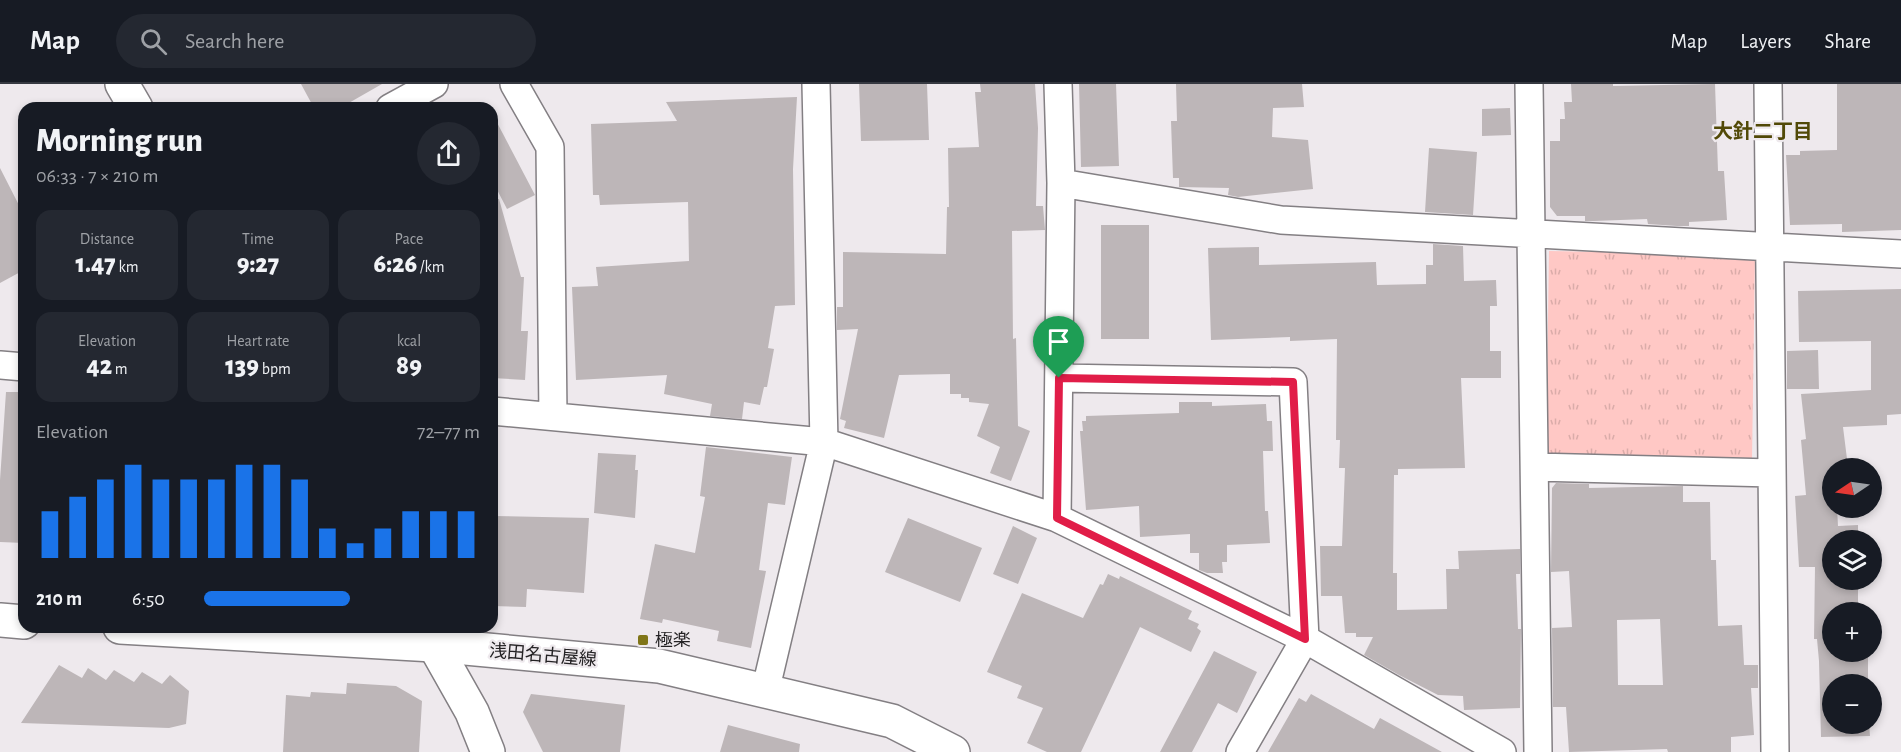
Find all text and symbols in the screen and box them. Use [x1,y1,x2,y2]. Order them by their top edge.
search box [116,14,536,68]
icon: search [137,25,170,58]
text: Map [30,27,80,55]
text: Search here [185,30,284,52]
text: Map [1671,31,1707,52]
text: Layers [1740,31,1791,52]
text: Share [1824,31,1871,52]
district label: 大針二丁目 [1713,120,1813,142]
button: share [417,122,480,185]
text: Morning run [36,125,203,158]
text: 06:33 · 7 × 210 m [36,166,159,186]
text: Distance [80,231,134,247]
text: Time [242,231,274,247]
text: Pace [395,231,423,247]
text: 1.47 [75,251,116,277]
text: 9:27 [237,251,279,277]
text: 6:26 [373,251,417,277]
text: km [116,259,139,275]
text: /km [417,259,445,275]
pin [1033,316,1084,378]
icon: arrive [1042,325,1075,358]
text: Elevation [78,333,136,349]
text: Heart rate [227,333,289,349]
text: kcal [397,333,421,349]
text: 42 [86,353,112,379]
text: 139 [225,353,259,379]
text: 89 [396,353,422,379]
text: m [112,361,128,377]
text: bpm [259,361,291,377]
text: Elevation [36,422,108,442]
text: 72–77 m [417,422,480,442]
north arrow [1822,458,1882,518]
map controls [1822,458,1882,734]
button: layers [1822,530,1882,590]
text: 210 m [36,589,82,609]
text: 6:50 [132,589,165,609]
button: + [1822,602,1882,662]
place label: 極楽 [655,631,691,650]
marker: 極楽 [636,633,650,647]
street label: 浅田名古屋線 [488,640,598,670]
button: − [1822,674,1882,734]

